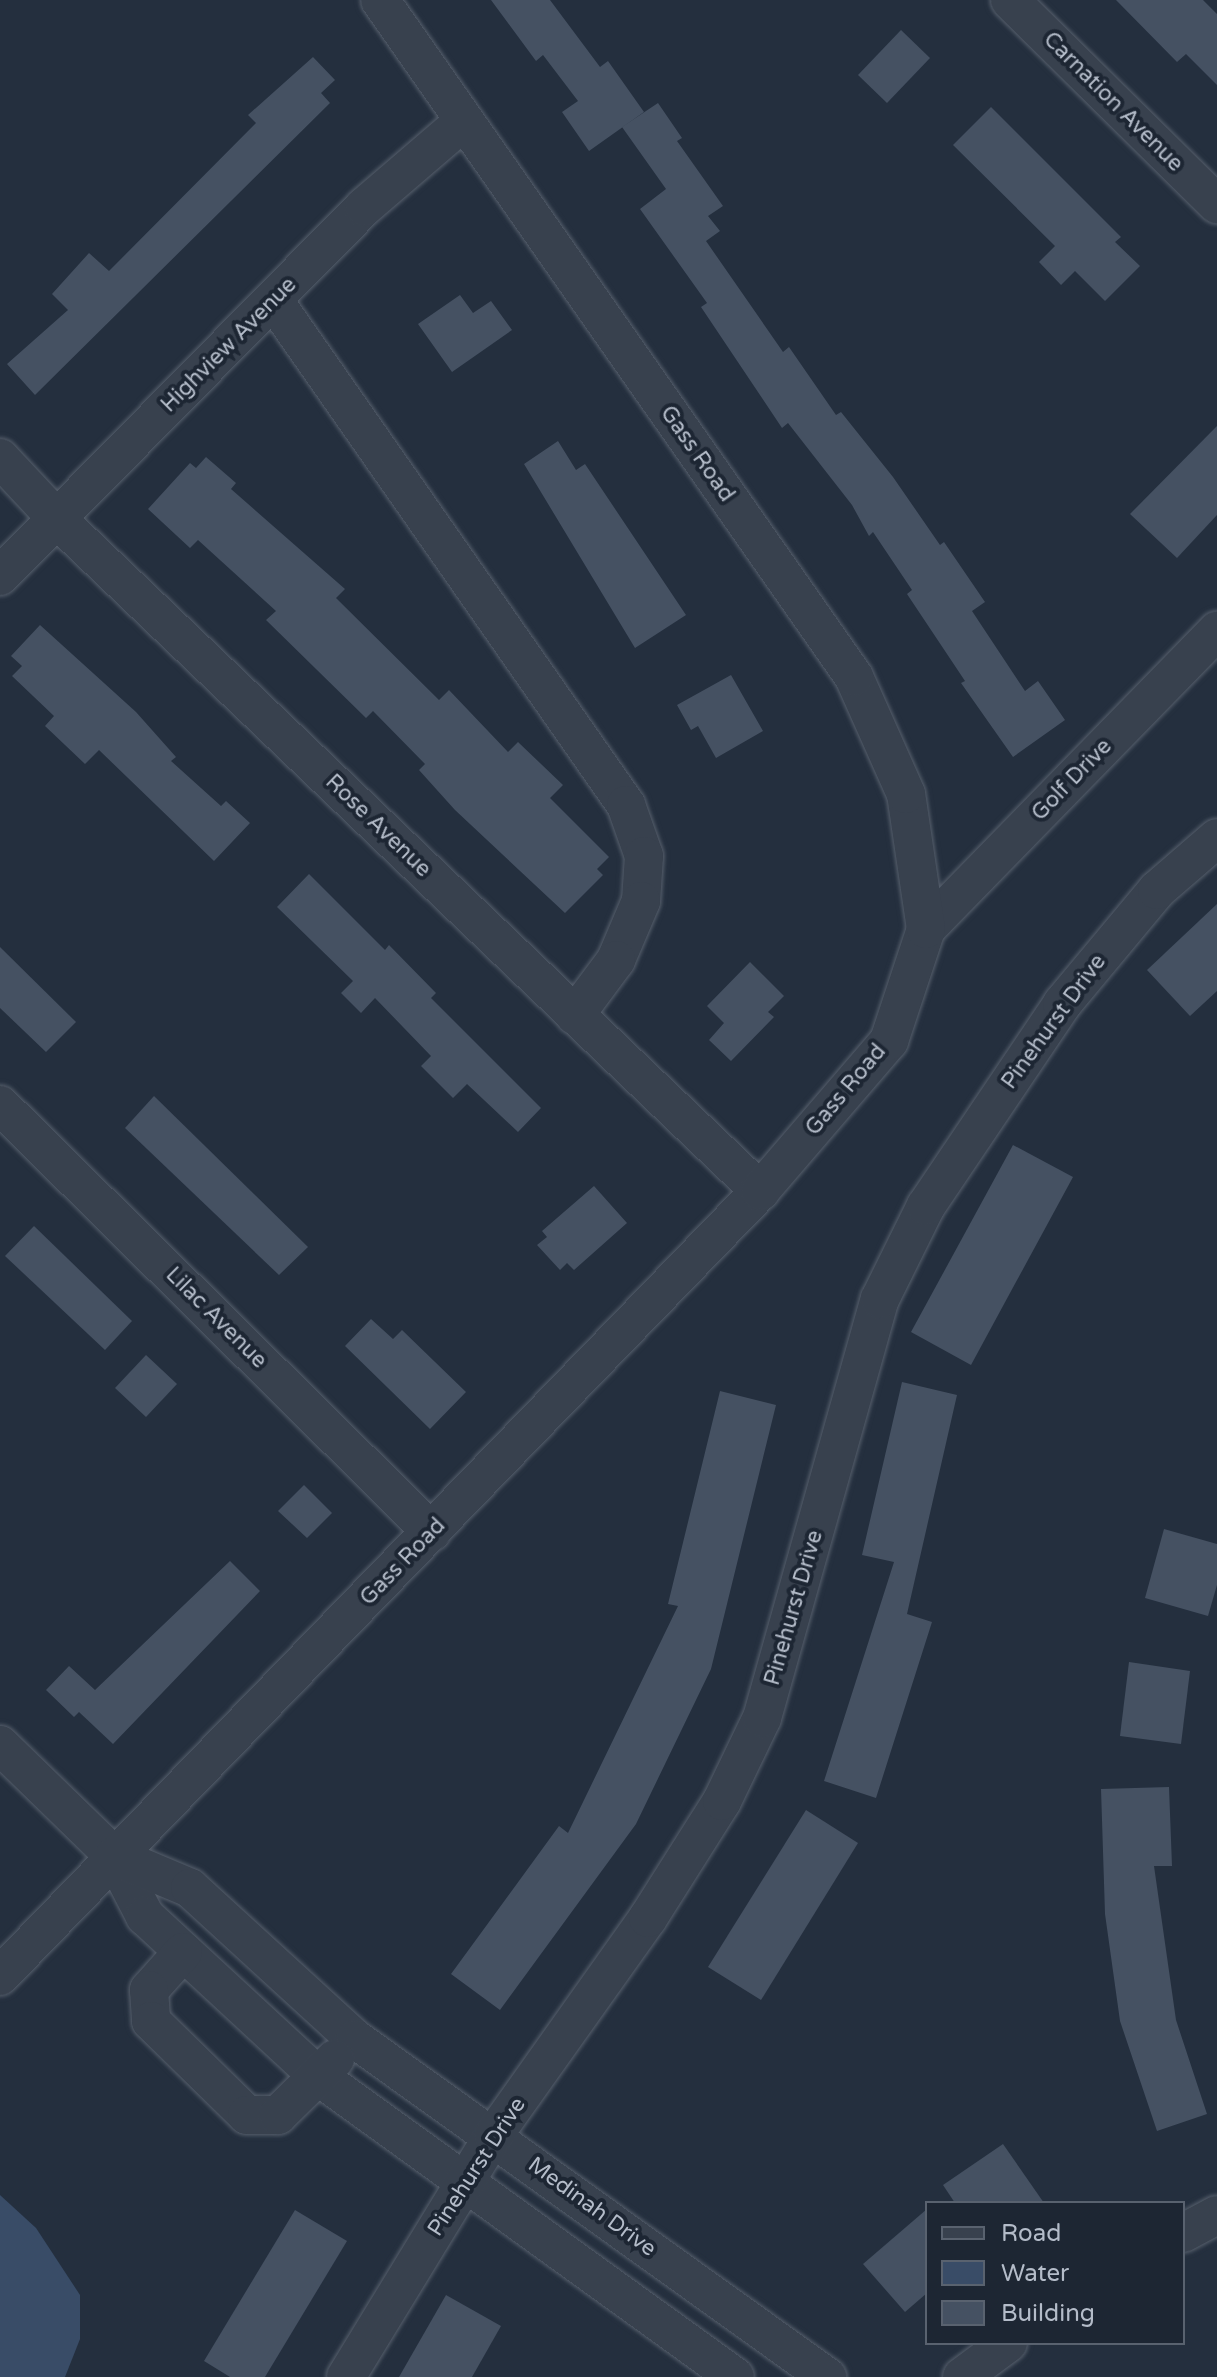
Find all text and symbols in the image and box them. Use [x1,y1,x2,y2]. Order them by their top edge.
street label: Carnation Avenue [1038,27,1188,177]
street label: Highview Avenue [156,272,302,418]
street label: Gass Road [654,401,740,507]
street label: Golf Drive [1026,733,1118,827]
street label: Rose Avenue [320,769,436,883]
street label: Pinehurst Drive [996,950,1112,1094]
street label: Gass Road [800,1039,892,1141]
street label: Lilac Avenue [160,1262,272,1374]
street label: Gass Road [355,1513,451,1611]
street label: Pinehurst Drive [759,1528,829,1688]
street label: Pinehurst Drive [422,2093,532,2241]
street label: Medinah Drive [523,2152,661,2262]
legend [925,2201,1185,2345]
text: Road [1001,2219,1061,2248]
text: Water [1001,2259,1069,2288]
text: Building [1001,2299,1095,2328]

